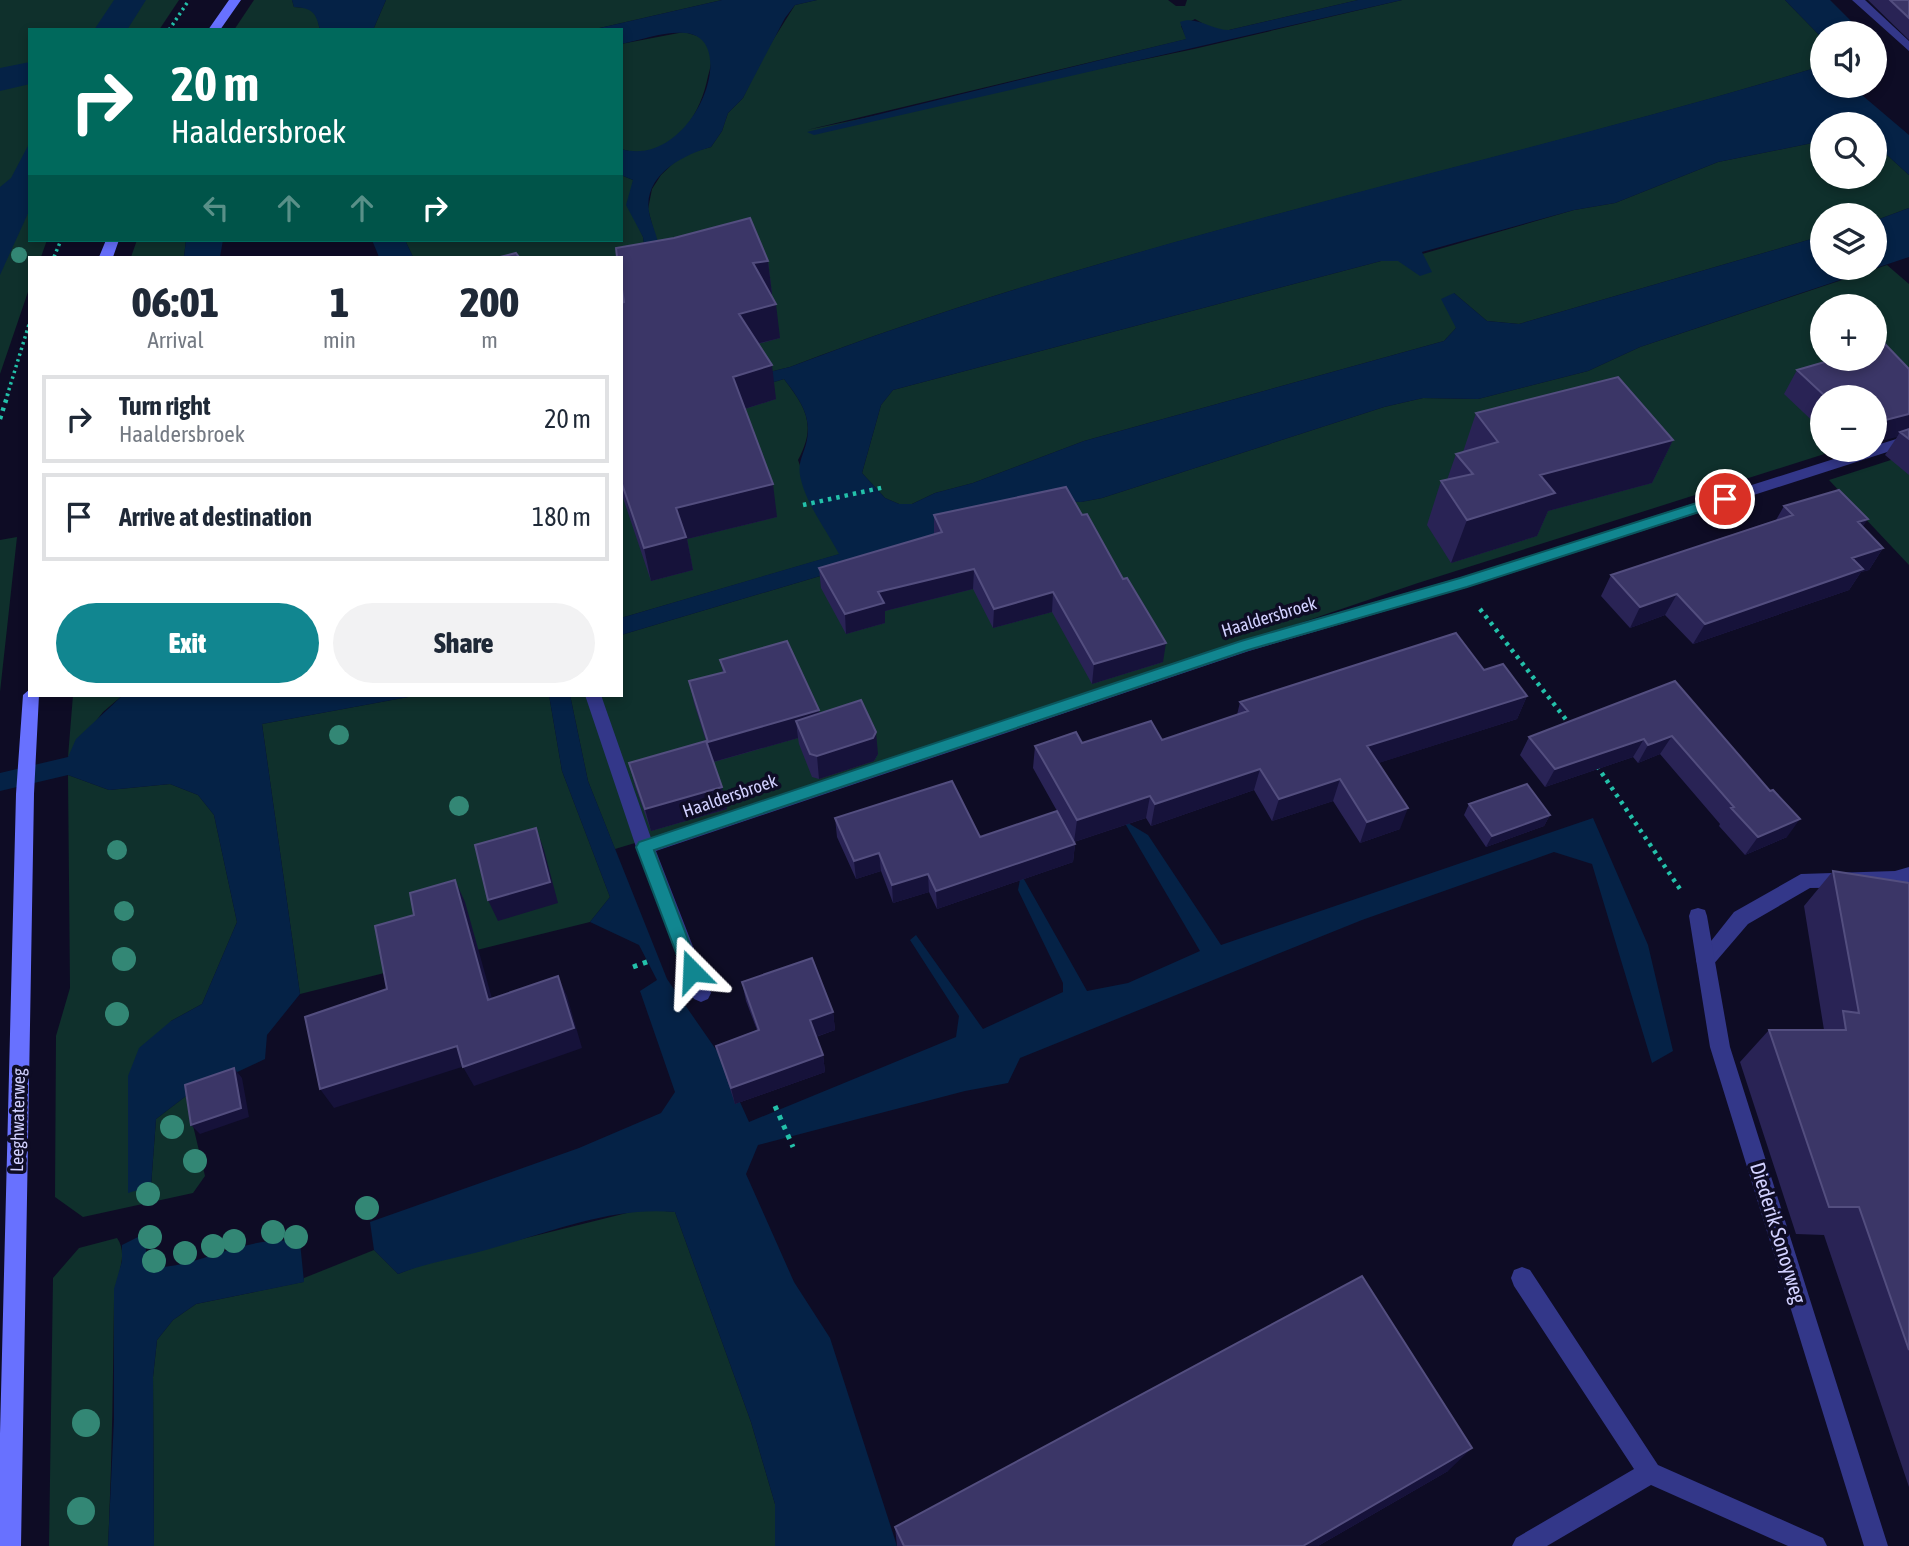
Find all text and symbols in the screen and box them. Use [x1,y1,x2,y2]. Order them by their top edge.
map controls [1810,21,1887,462]
button: sound [1810,21,1887,98]
text: 20 m [171,55,259,111]
icon: right [56,56,147,147]
button: search [1810,112,1887,189]
text: Haaldersbroek [171,113,346,150]
icon: left [197,189,235,227]
icon: ahead [270,189,308,227]
icon: ahead [343,189,381,227]
icon: right [416,189,454,227]
button: layers [1810,203,1887,280]
text: 06:01 [132,278,219,326]
text: 1 [330,278,349,326]
text: 200 [460,278,519,326]
button: + [1810,294,1887,371]
text: Arrival [147,327,204,353]
text: min [323,327,356,353]
text: m [481,327,498,353]
button: − [1810,385,1887,462]
text: Turn right [119,391,210,421]
icon: right [60,400,98,438]
text: 20 m [544,404,591,434]
text: Haaldersbroek [119,421,245,447]
pin [1695,469,1755,529]
icon: arrive [1706,480,1744,518]
icon: arrive [60,498,98,536]
text: Arrive at destination [119,502,312,532]
text: 180 m [532,502,591,532]
street label: Haaldersbroek [1219,592,1319,641]
button: Exit [56,603,319,683]
button: Share [333,603,595,683]
street label: Haaldersbroek [680,770,780,821]
position arrow [655,934,729,1008]
street label: Leeghwaterweg [6,1068,29,1172]
street label: Diederik Sonoyweg [1746,1159,1812,1306]

